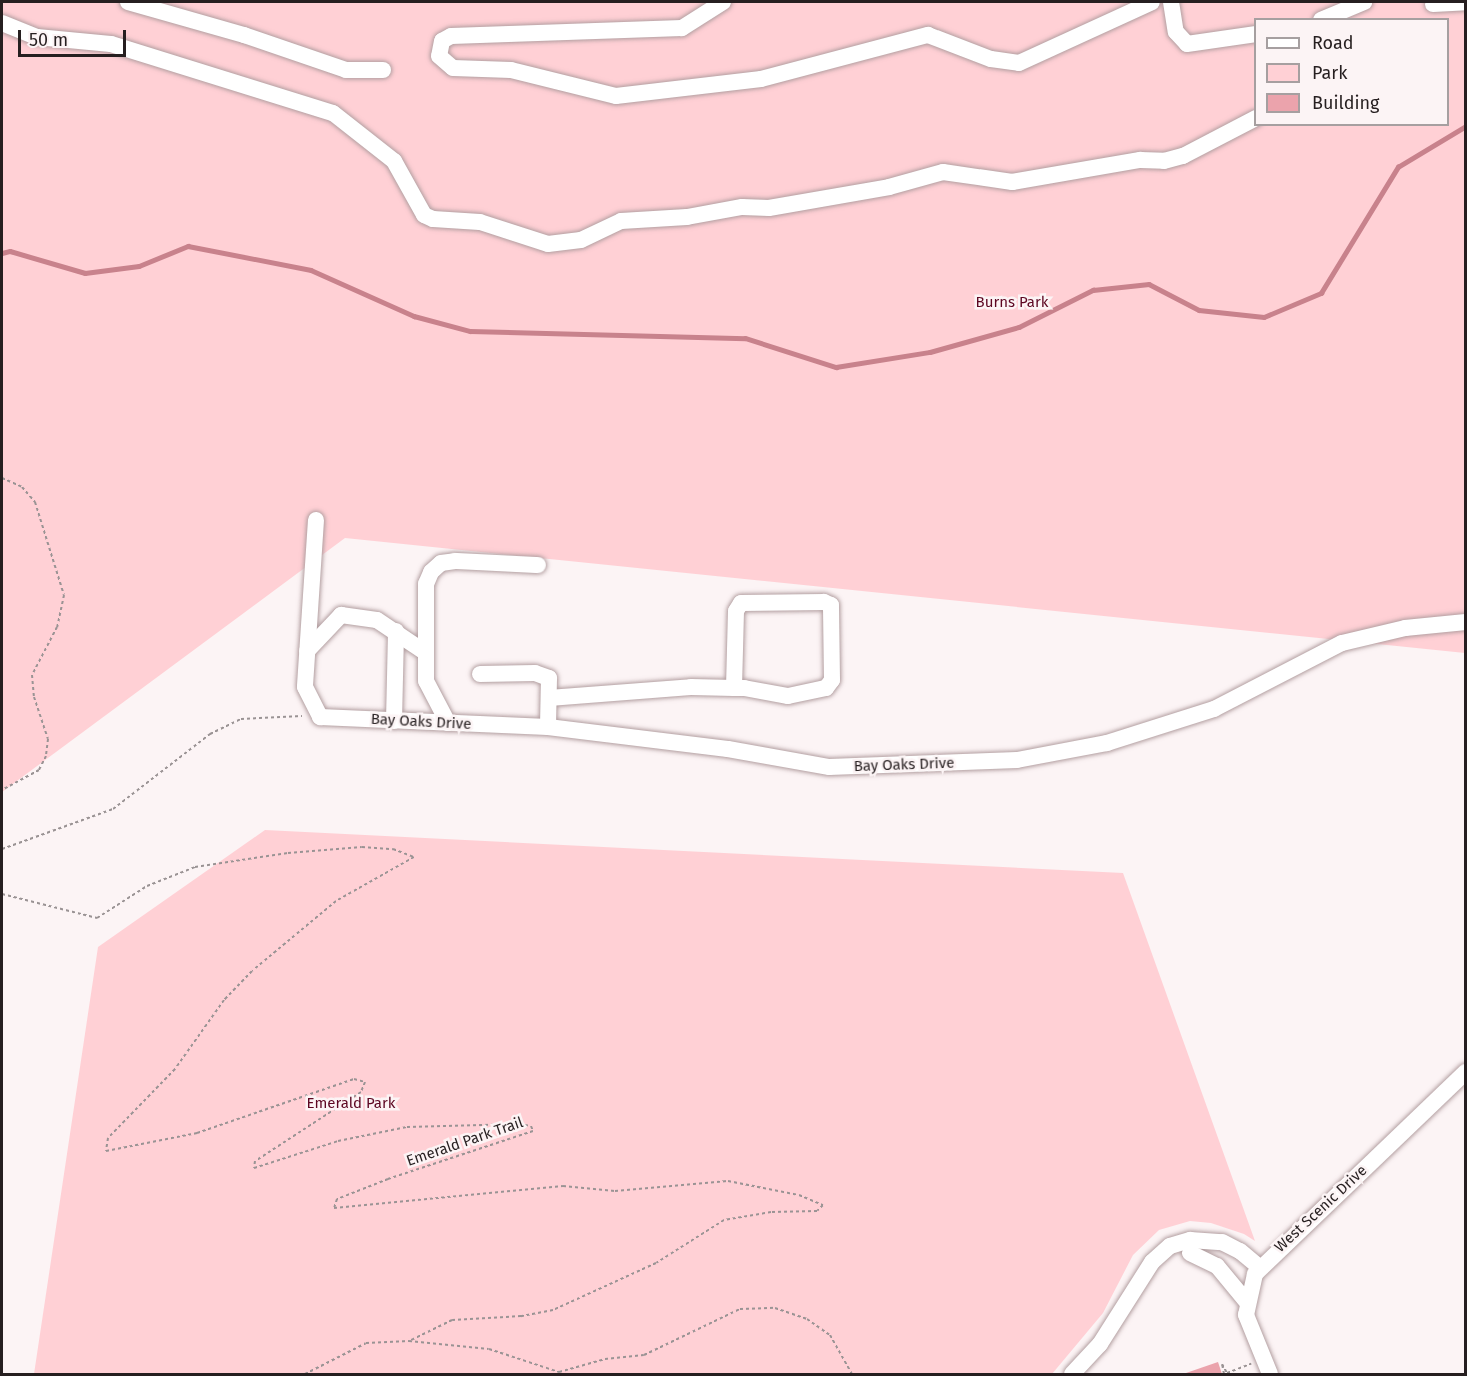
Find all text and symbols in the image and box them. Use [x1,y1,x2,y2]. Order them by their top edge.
scale bar [21,18,129,56]
legend [1254,18,1449,126]
text: 50 m [29,29,68,51]
text: Road [1312,32,1354,54]
text: Park [1312,62,1347,84]
text: Building [1312,92,1379,114]
park label: Burns Park [976,294,1048,312]
street label: Bay Oaks Drive [370,710,472,734]
street label: Bay Oaks Drive [853,754,955,776]
park label: Emerald Park [307,1095,395,1113]
street label: Emerald Park Trail [404,1114,526,1170]
street label: West Scenic Drive [1271,1162,1371,1256]

